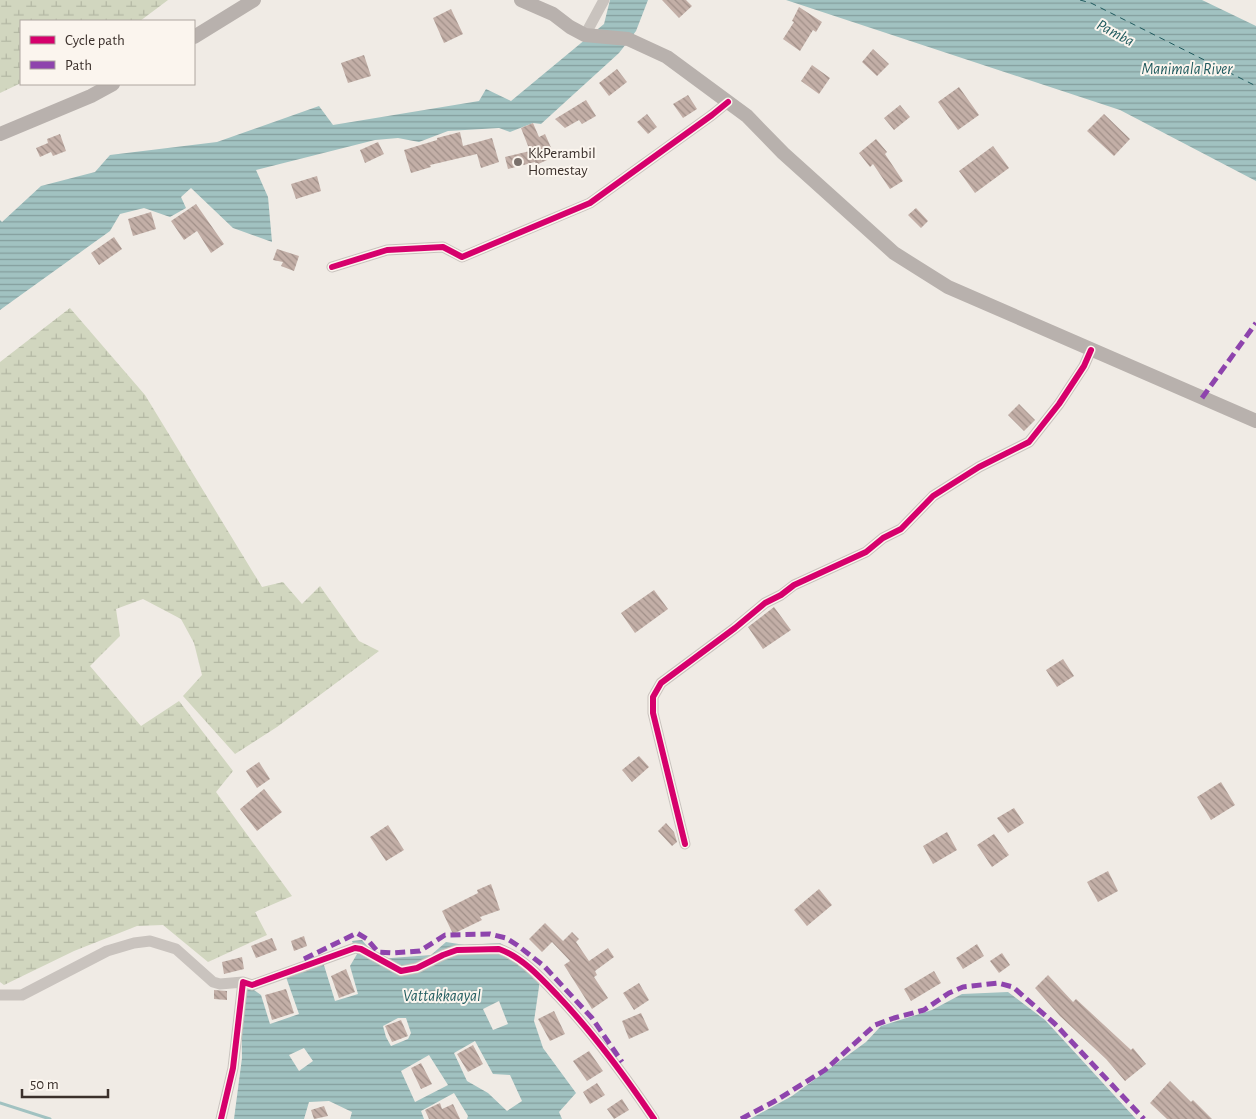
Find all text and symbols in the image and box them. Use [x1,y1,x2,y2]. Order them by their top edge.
water label: Pamba [1094,16,1137,49]
legend [20,20,195,85]
text: Cycle path [65,33,125,48]
text: Path [65,58,92,73]
water label: Manimala River [1142,61,1233,77]
place label: KkPerambil Homestay [528,146,596,178]
marker: KkPerambil Homestay [512,156,524,168]
water label: Vattakkaayal [403,988,481,1004]
scale bar [22,1066,109,1098]
text: 50 m [30,1077,59,1092]

